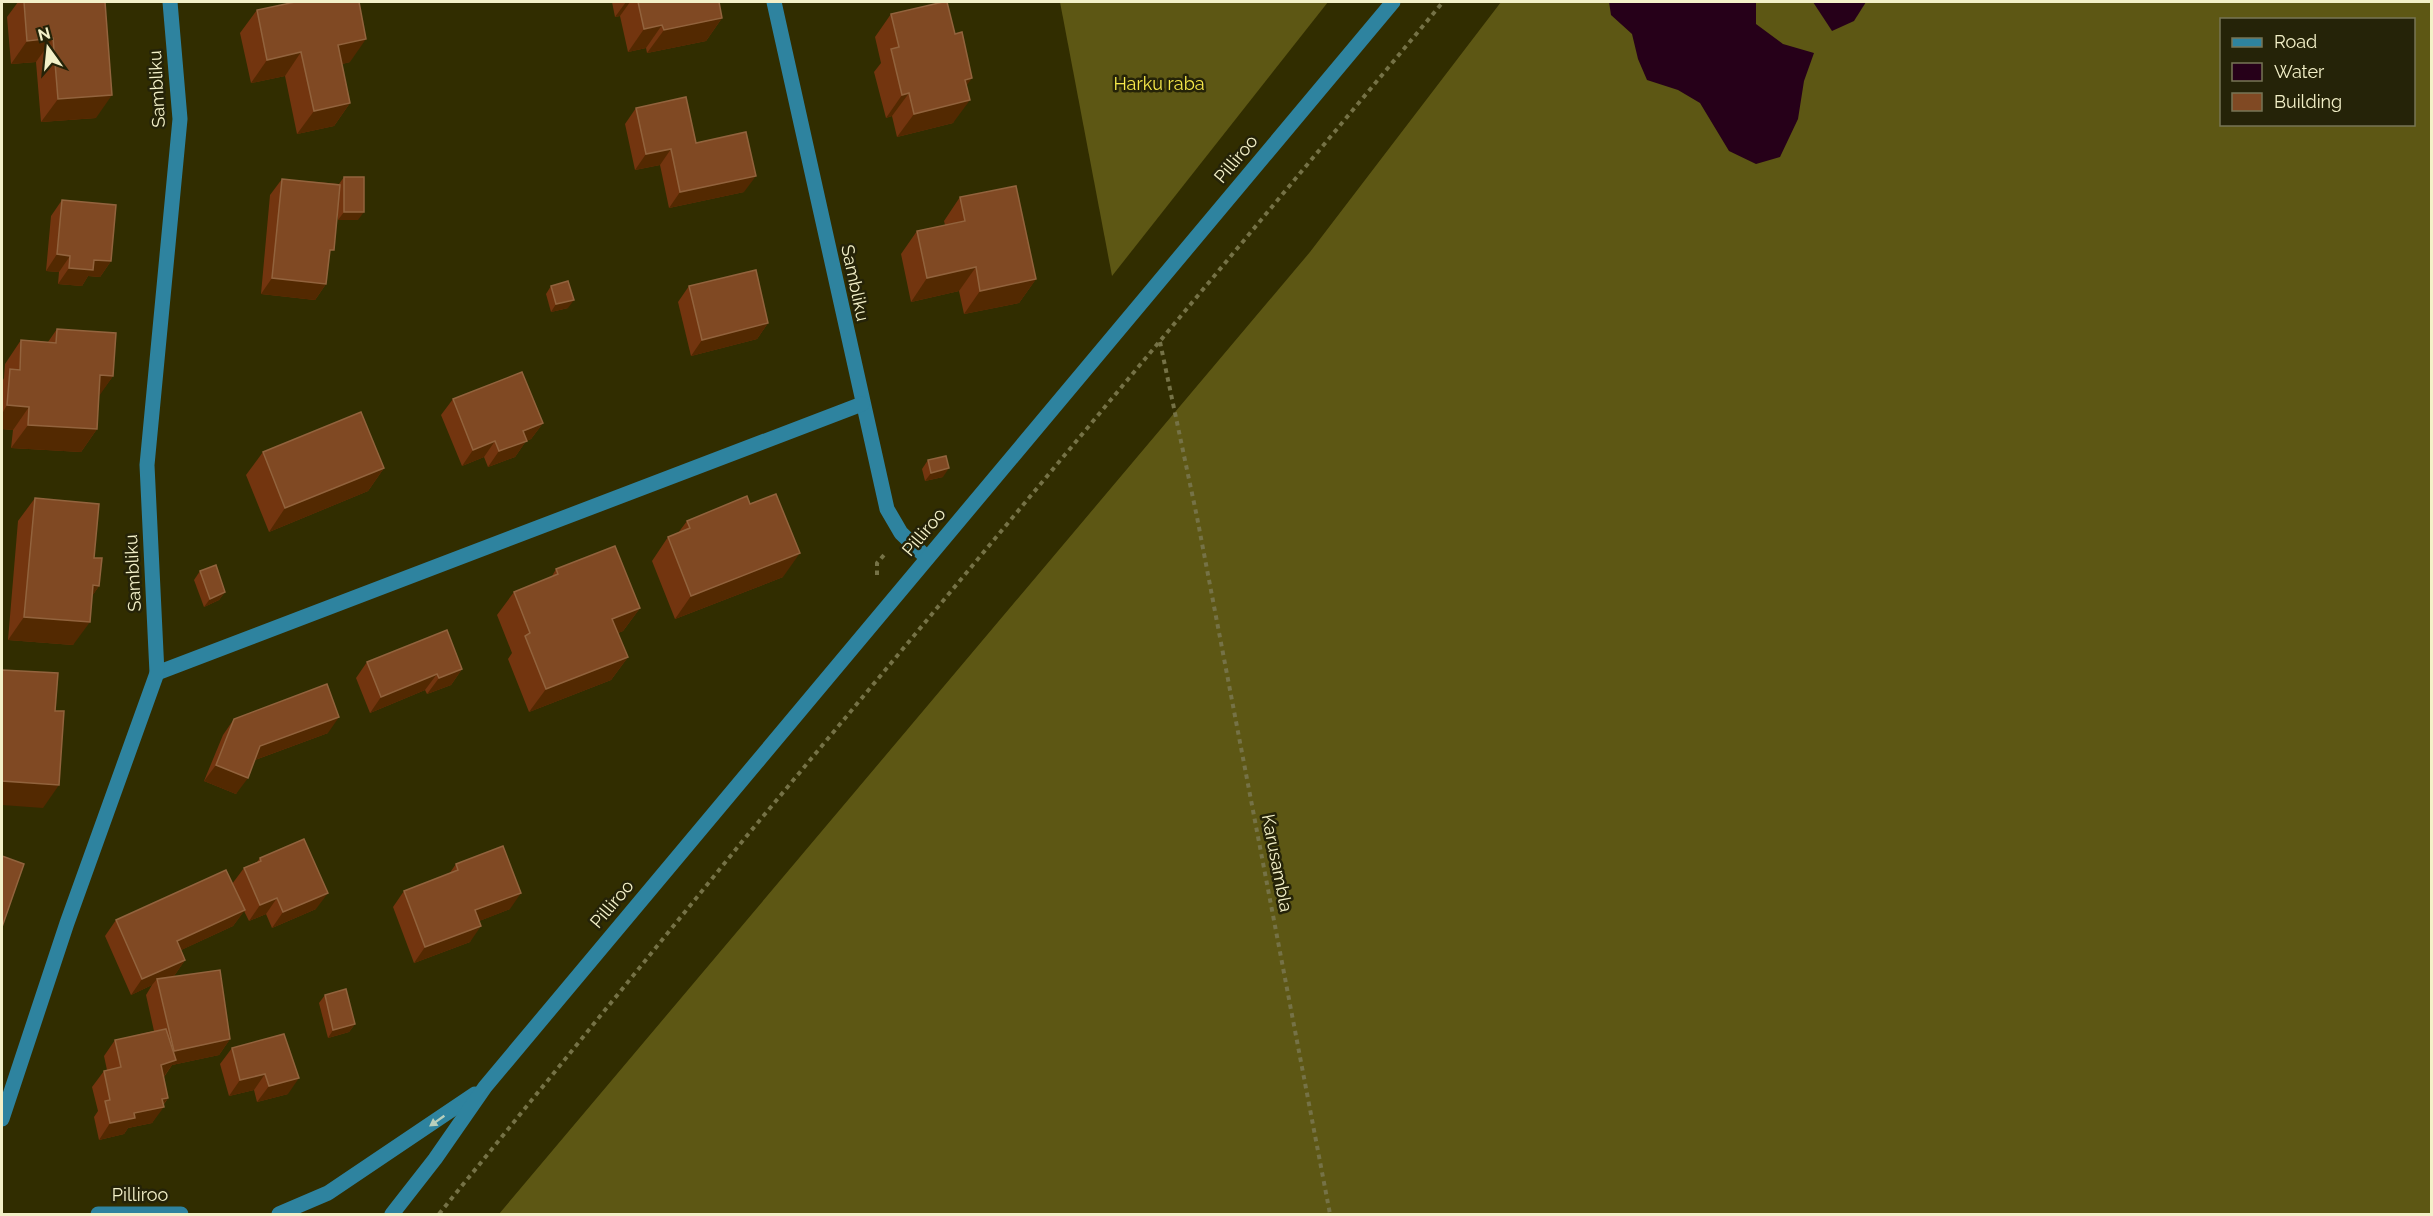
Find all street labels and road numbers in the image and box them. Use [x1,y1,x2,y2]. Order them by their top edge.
street label: Sambliku [144,50,169,128]
street label: Pilliroo [1209,130,1262,187]
street label: Sambliku [837,243,874,323]
street label: Pilliroo [897,503,950,560]
street label: Sambliku [120,534,145,612]
street label: Karusambla [1258,812,1297,914]
street label: Pilliroo [585,875,638,932]
street label: Pilliroo [112,1184,168,1205]

